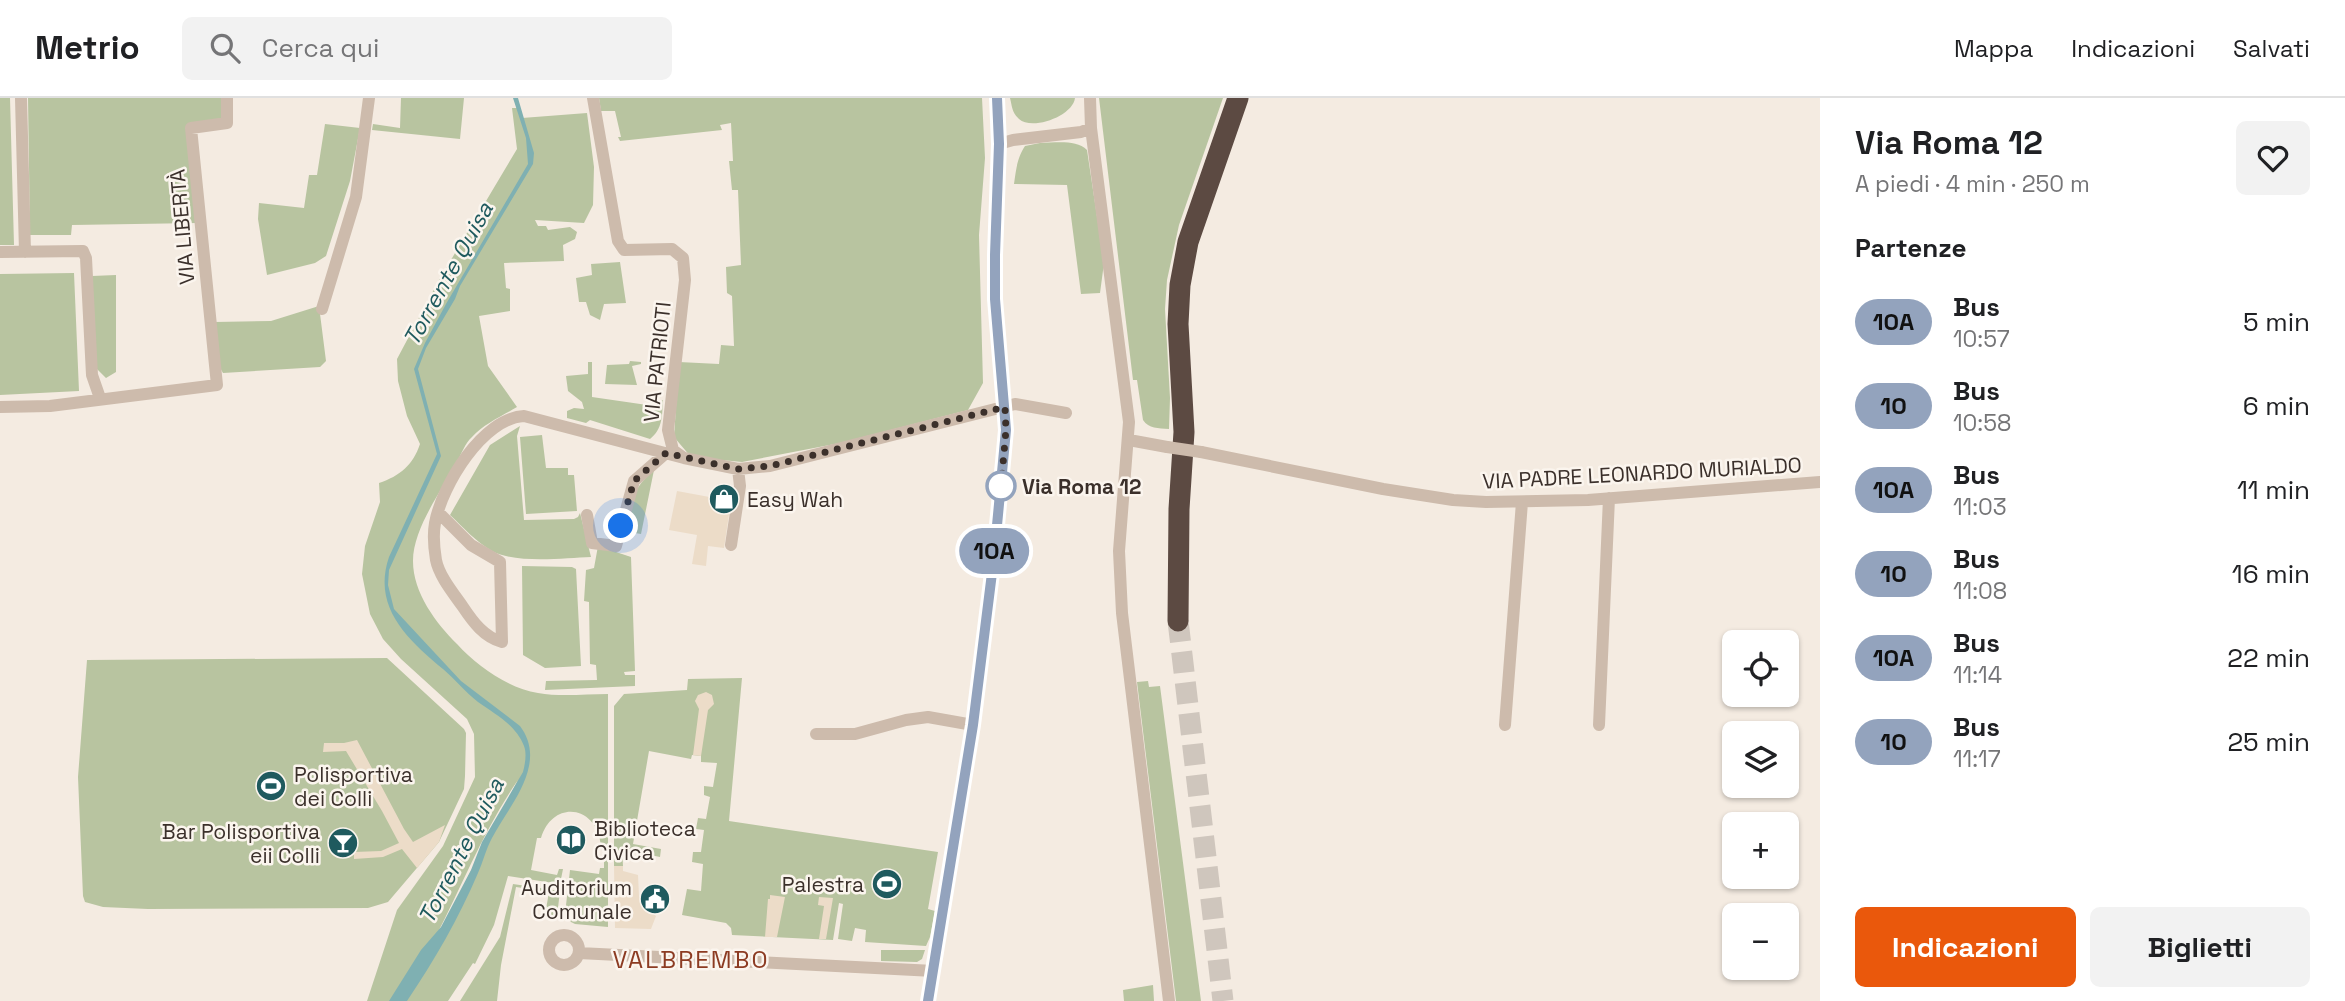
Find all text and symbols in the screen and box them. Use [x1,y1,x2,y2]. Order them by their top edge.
search box [182,17,672,80]
text: Metrio [35,27,140,69]
icon: search [206,29,244,67]
text: Cerca qui [262,31,379,65]
text: Mappa [1954,33,2033,64]
text: Indicazioni [2071,33,2195,64]
text: Salvati [2233,33,2310,64]
button: heart [2236,121,2310,195]
text: Via Roma 12 [1855,122,2043,164]
street label: VIA LIBERTÀ [164,168,200,286]
text: A piedi · 4 min · 250 m [1855,169,2090,199]
water label: Torrente Quisa [396,196,500,351]
text: Partenze [1855,231,1966,265]
text: Bus [1953,290,2000,324]
street label: VIA PATRIOTI [637,300,677,424]
text: 5 min [2243,305,2310,339]
text: 10A [1873,306,1914,337]
text: 10:57 [1953,324,2010,354]
text: Bus [1953,374,2000,408]
text: 6 min [2243,389,2310,423]
text: 10 [1880,390,1907,421]
text: 10:58 [1953,408,2011,438]
street label: VIA PADRE LEONARDO MURIALDO [1482,451,1802,495]
text: Bus [1953,458,2000,492]
marker: Via Roma 12 [986,471,1016,501]
place label: Via Roma 12 [1022,473,1142,500]
text: 11 min [2237,473,2310,507]
text: 10A [1873,474,1914,505]
shop icon: Easy Wah [707,482,741,516]
place label: Easy Wah [747,486,843,513]
text: 11:03 [1953,492,2007,522]
your location [603,508,638,543]
line badge: 10A [954,528,1034,574]
text: 10A [973,535,1015,566]
text: Bus [1953,542,2000,576]
text: 16 min [2232,557,2310,591]
text: 10 [1880,558,1907,589]
text: 11:08 [1953,576,2007,606]
text: Bus [1953,626,2000,660]
map controls [1722,630,1799,980]
button: locate [1722,630,1799,707]
text: 22 min [2227,641,2310,675]
text: 10A [1873,642,1914,673]
text: 11:14 [1953,660,2002,690]
text: Bus [1953,710,2000,744]
button: layers [1722,721,1799,798]
text: 25 min [2227,725,2310,759]
text: 10 [1880,726,1907,757]
text: 11:17 [1953,744,2001,774]
place label: Polisportiva dei Colli [294,761,413,812]
sports icon: Polisportiva dei Colli [254,769,288,803]
water label: Torrente Quisa [411,772,511,929]
button: + [1722,812,1799,889]
place label: Biblioteca Civica [594,815,696,866]
place label: Bar Polisportiva eii Colli [162,818,320,869]
library icon: Biblioteca Civica [554,823,588,857]
bar icon: Bar Polisportiva eii Colli [326,826,360,860]
sports icon: Palestra [870,867,904,901]
place label: Palestra [782,871,864,898]
place label: Auditorium Comunale [521,874,632,925]
public building icon: Auditorium Comunale [638,882,672,916]
button: − [1722,903,1799,980]
button: Indicazioni [1855,907,2076,987]
button: Biglietti [2090,907,2310,987]
district label: VALBREMBO [612,944,770,975]

